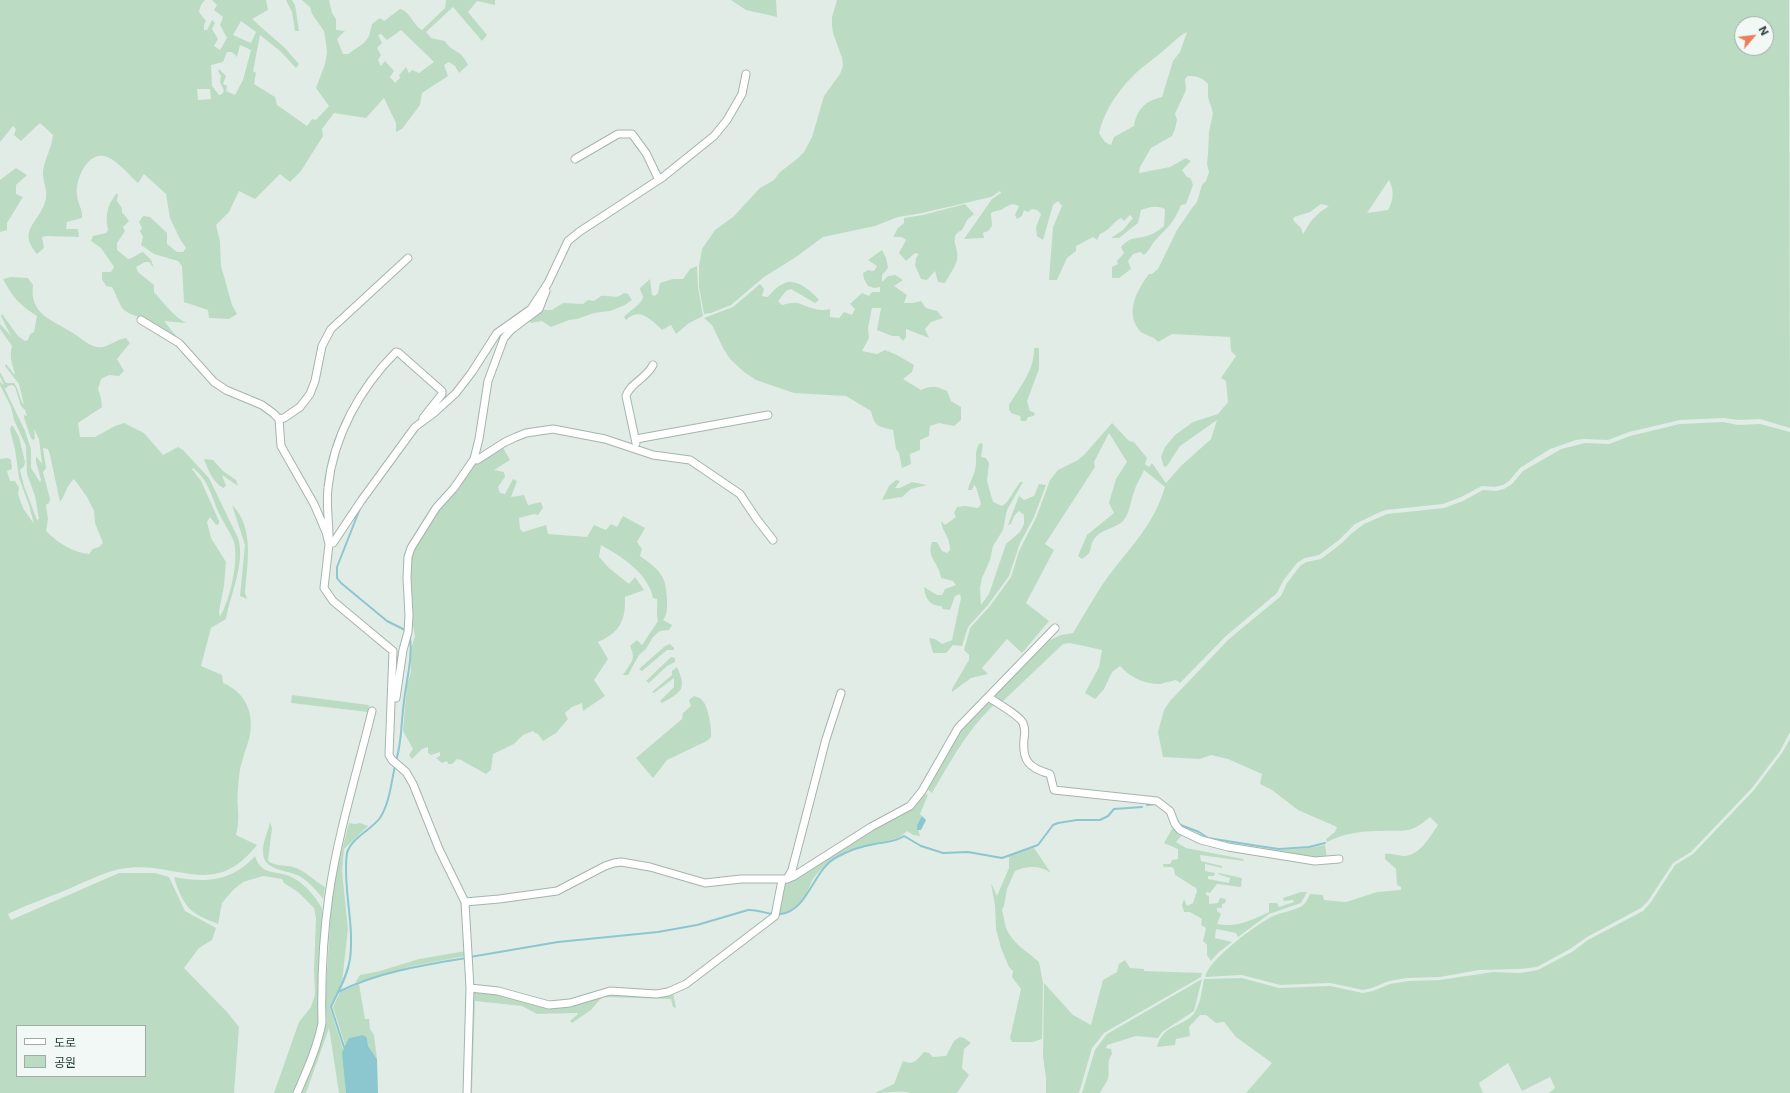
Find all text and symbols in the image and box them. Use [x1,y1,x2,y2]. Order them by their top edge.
north arrow [1734,16,1774,56]
text: N [1756,24,1772,38]
legend [16,1025,146,1077]
text: 도로 [54,1035,76,1050]
text: 공원 [54,1055,76,1070]

